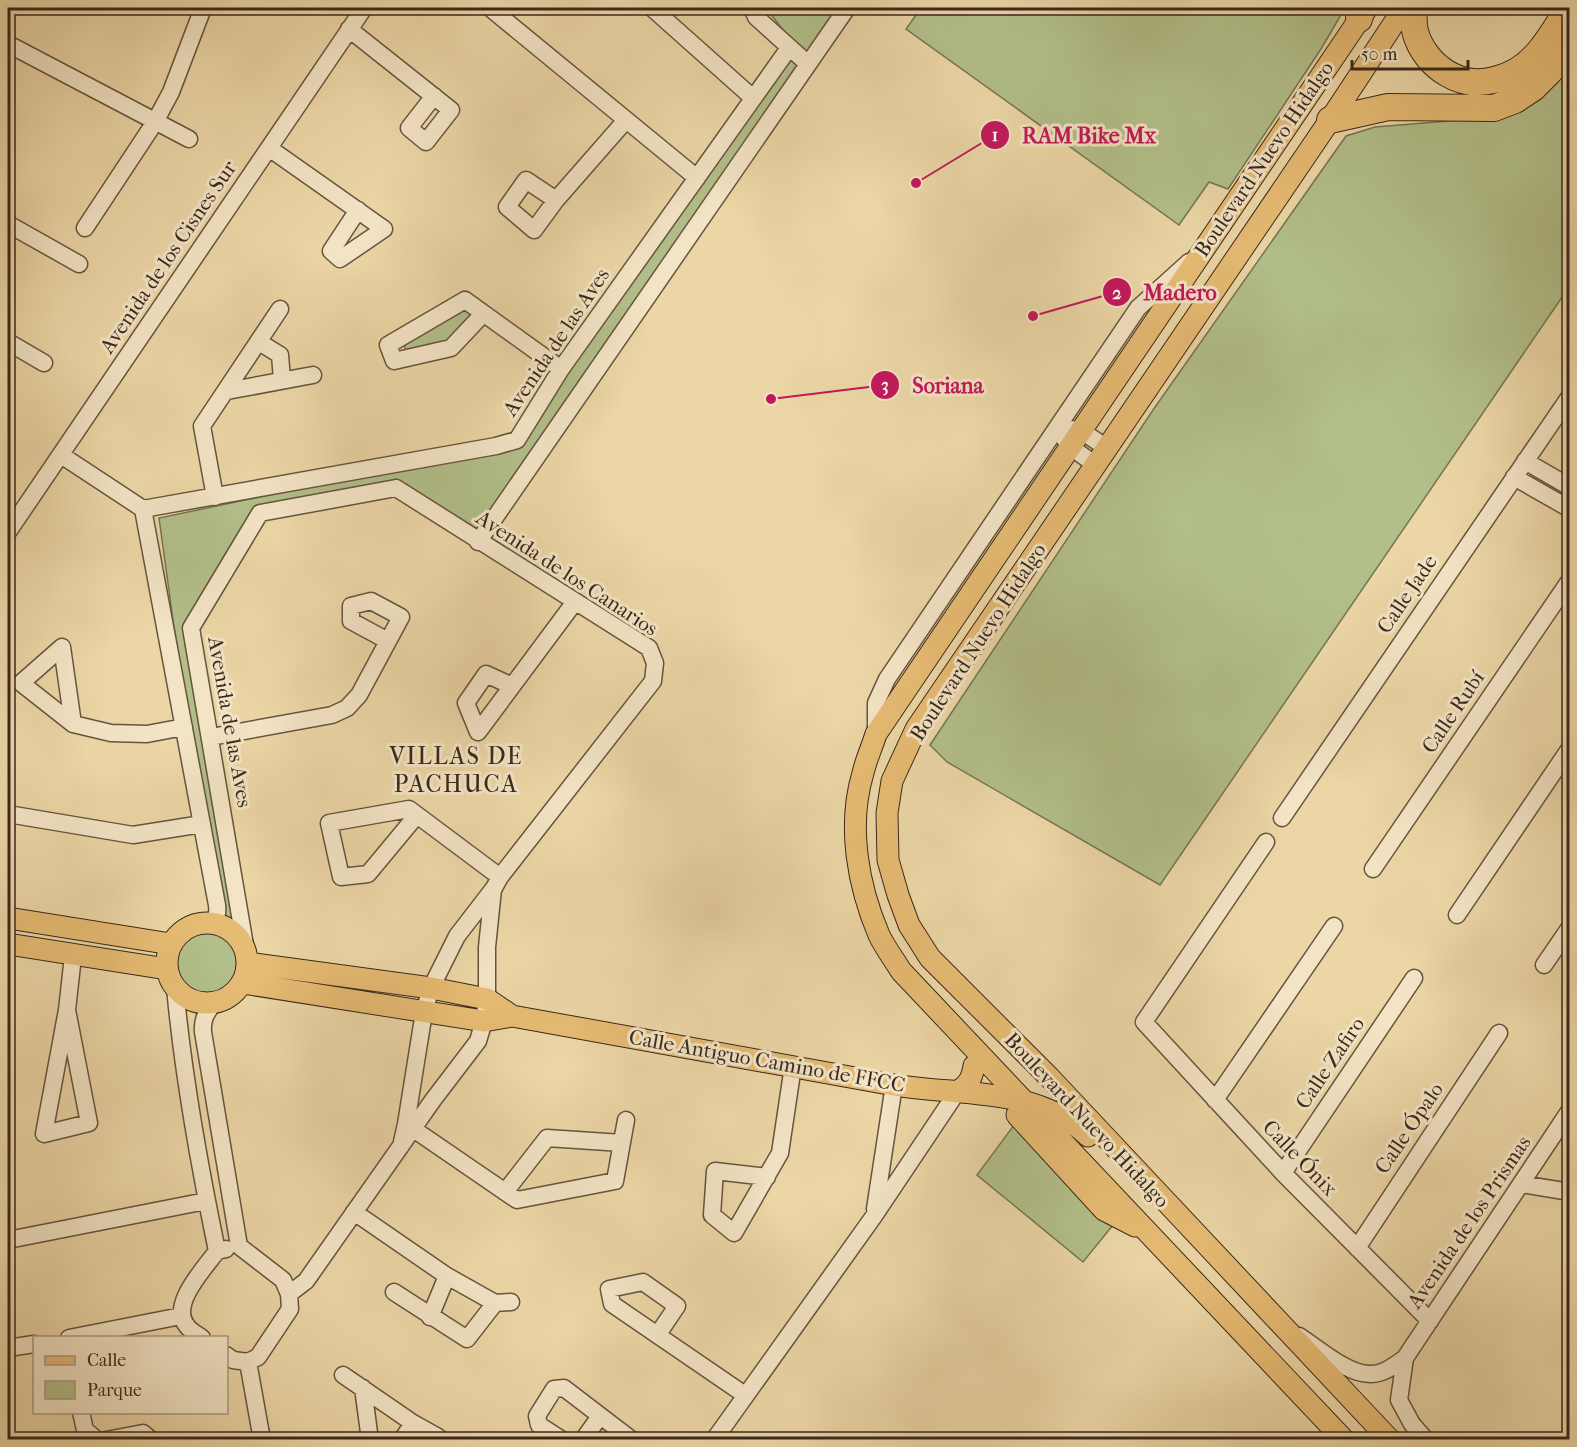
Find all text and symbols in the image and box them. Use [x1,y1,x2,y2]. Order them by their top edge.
scale bar [1352,33,1468,71]
text: 50 m [1361,44,1398,65]
street label: Boulevard Nuevo Hidalgo [1190,57,1338,261]
callout: RAM Bike Mx [980,115,1168,155]
text: RAM Bike Mx [1022,123,1157,149]
text: 1 [992,125,998,146]
street label: Avenida de los Cisnes Sur [94,156,241,359]
street label: Avenida de las Aves [497,263,614,421]
callout: Madero [1102,272,1229,312]
text: Madero [1142,280,1217,306]
text: 2 [1112,283,1122,304]
callout: Soriana [870,365,996,405]
text: Soriana [912,373,984,399]
text: 3 [881,375,889,396]
street label: Avenida de los Canarios [471,505,662,641]
street label: Boulevard Nuevo Hidalgo [905,539,1051,745]
street label: Calle Jade [1372,550,1442,638]
street label: Avenida de las Aves [203,634,257,810]
street label: Calle Rubí [1417,666,1490,758]
district label: VILLAS DE PACHUCA [388,742,523,798]
street label: Calle Zafiro [1291,1013,1369,1113]
street label: Calle Antiguo Camino de FFCC [627,1025,907,1097]
street label: Boulevard Nuevo Hidalgo [1000,1028,1174,1212]
street label: Calle Ópalo [1369,1077,1448,1178]
street label: Calle Ónix [1258,1114,1343,1201]
street label: Avenida de los Prismas [1402,1131,1536,1314]
legend [33,1336,228,1414]
text: Calle [87,1350,126,1371]
text: Parque [87,1380,142,1401]

